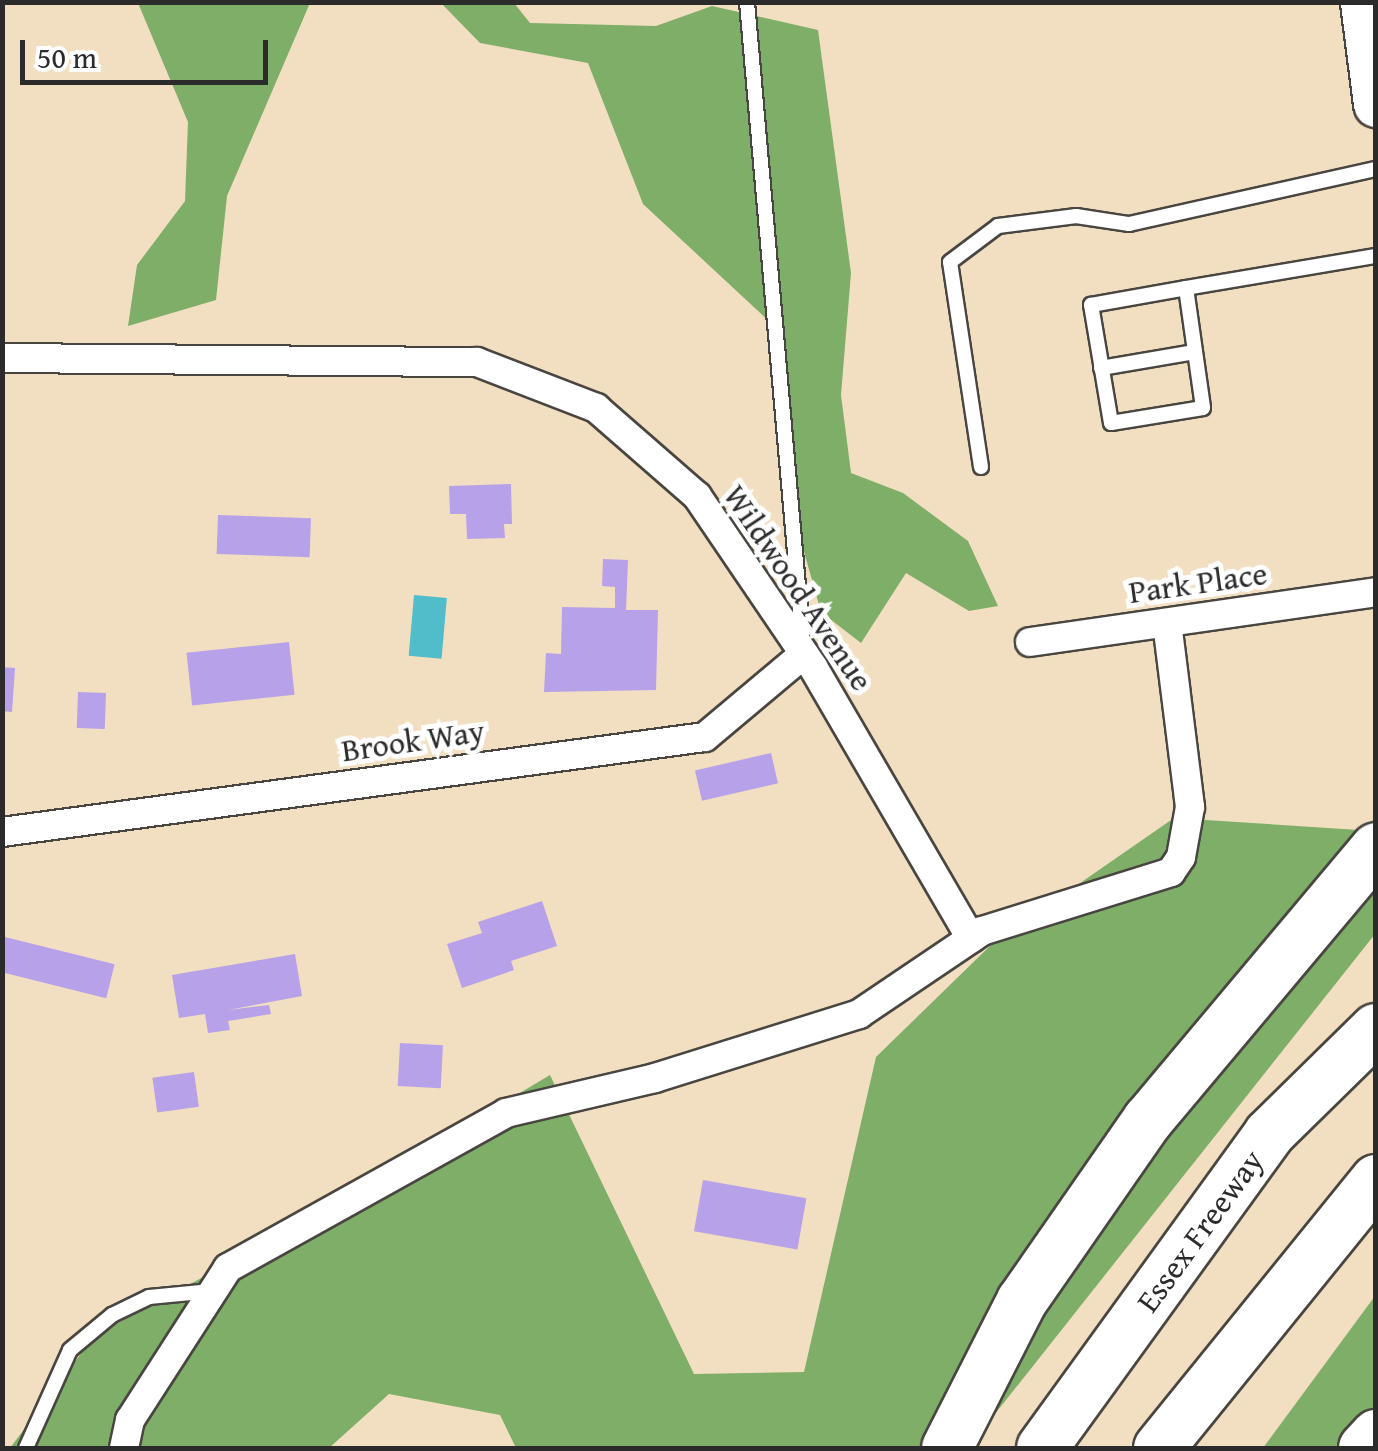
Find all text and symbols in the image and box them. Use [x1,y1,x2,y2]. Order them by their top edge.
scale bar [25,20,272,82]
text: 50 m [37,35,97,79]
street label: Wildwood Avenue [715,478,881,698]
street label: Park Place [1126,554,1270,612]
street label: Brook Way [339,712,487,770]
street label: Essex Freeway [1128,1142,1272,1320]

